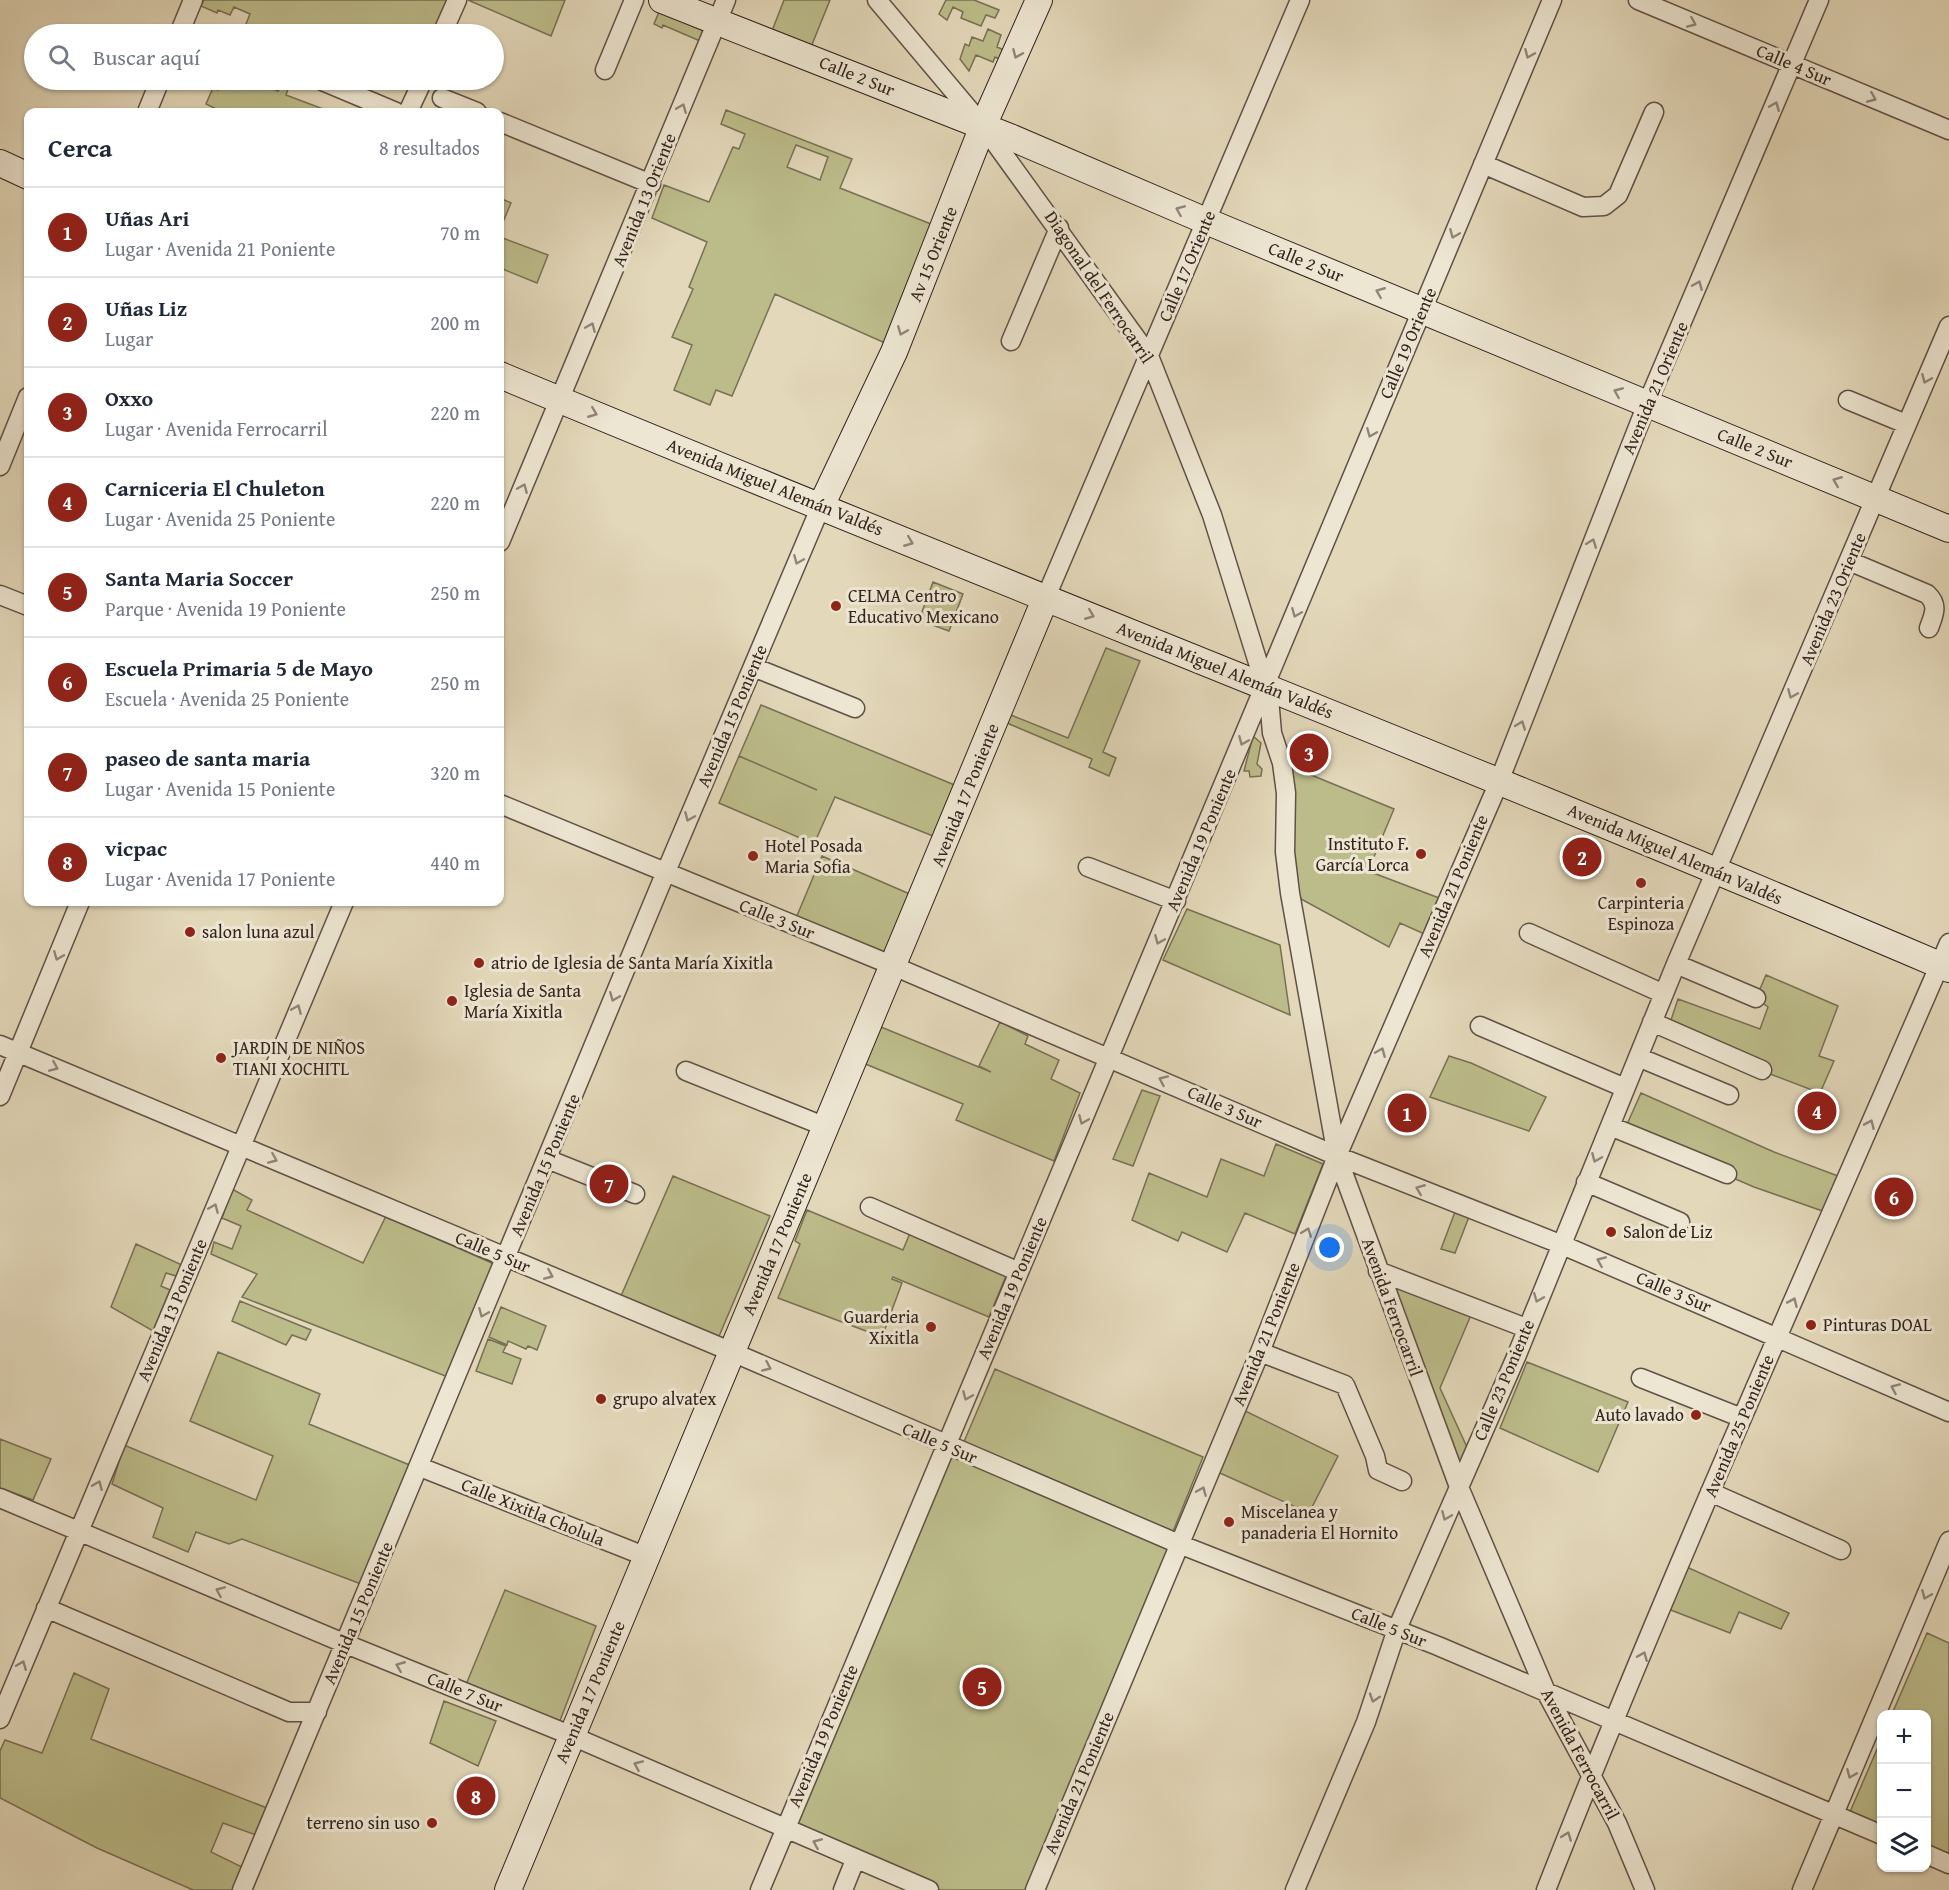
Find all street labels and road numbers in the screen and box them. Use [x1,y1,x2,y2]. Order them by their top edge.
street label: Calle 4 Sur [1752,37,1837,93]
street label: Calle 2 Sur [815,48,900,103]
street label: Avenida 13 Oriente [604,129,683,271]
street label: Av 15 Oriente [901,202,964,306]
street label: Diagonal del Ferrocarril [1038,205,1161,368]
street label: Calle 17 Oriente [1151,206,1222,326]
street label: Calle 2 Sur [1264,234,1349,289]
street label: Calle 19 Oriente [1372,283,1443,403]
street label: Avenida 21 Oriente [1614,317,1695,459]
street label: Calle 2 Sur [1713,420,1798,475]
street label: Avenida Miguel Alemán Valdés [663,431,888,542]
street label: Avenida 23 Oriente [1792,528,1873,670]
street label: Avenida Miguel Alemán Valdés [1113,614,1338,725]
street label: Avenida 15 Poniente [689,640,774,791]
street label: Avenida 17 Poniente [923,719,1006,871]
street label: Avenida 19 Poniente [1158,764,1243,915]
street label: Avenida Miguel Alemán Valdés [1563,796,1787,911]
street label: Avenida 21 Poniente [1410,810,1495,961]
street label: Calle 3 Sur [735,891,820,946]
street label: Calle 3 Sur [1183,1078,1267,1135]
street label: Avenida 15 Poniente [502,1089,587,1240]
street label: Avenida 17 Poniente [734,1168,819,1319]
street label: Avenida 19 Poniente [969,1212,1054,1363]
street label: Calle 5 Sur [451,1224,536,1280]
street label: Avenida 13 Poniente [129,1234,214,1385]
street label: Avenida Ferrocarril [1355,1234,1430,1380]
street label: Avenida 21 Poniente [1224,1258,1307,1410]
street label: Calle 3 Sur [1632,1264,1717,1320]
street label: Calle 23 Poniente [1466,1315,1541,1445]
street label: Avenida 25 Poniente [1696,1350,1781,1501]
street label: Calle 5 Sur [898,1415,983,1471]
street label: Calle Xixitla Cholula [457,1470,609,1553]
street label: Avenida 15 Poniente [315,1537,400,1688]
street label: Calle 5 Sur [1347,1599,1432,1654]
street label: Avenida 17 Poniente [547,1616,632,1767]
street label: Avenida 19 Poniente [780,1660,865,1811]
street label: Calle 7 Sur [423,1664,508,1719]
street label: Avenida Ferrocarril [1534,1683,1627,1825]
street label: Avenida 21 Poniente [1036,1707,1121,1858]

